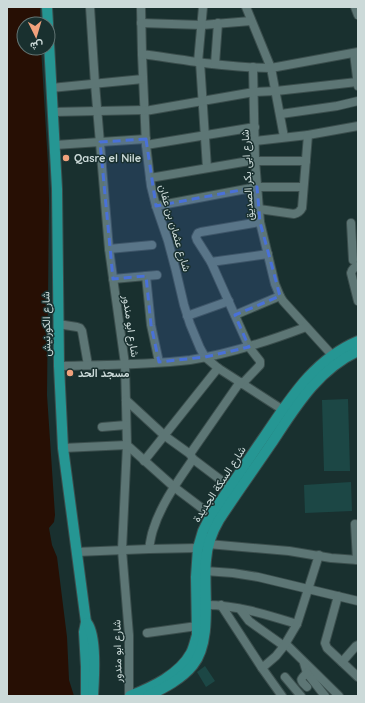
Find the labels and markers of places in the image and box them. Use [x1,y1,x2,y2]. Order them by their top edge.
place label: Qasre el Nile [74,151,142,165]
marker: Qasre el Nile [61,153,71,163]
place label: مسجد الحد [78,366,129,380]
marker: مسجد الحد [65,368,75,378]

